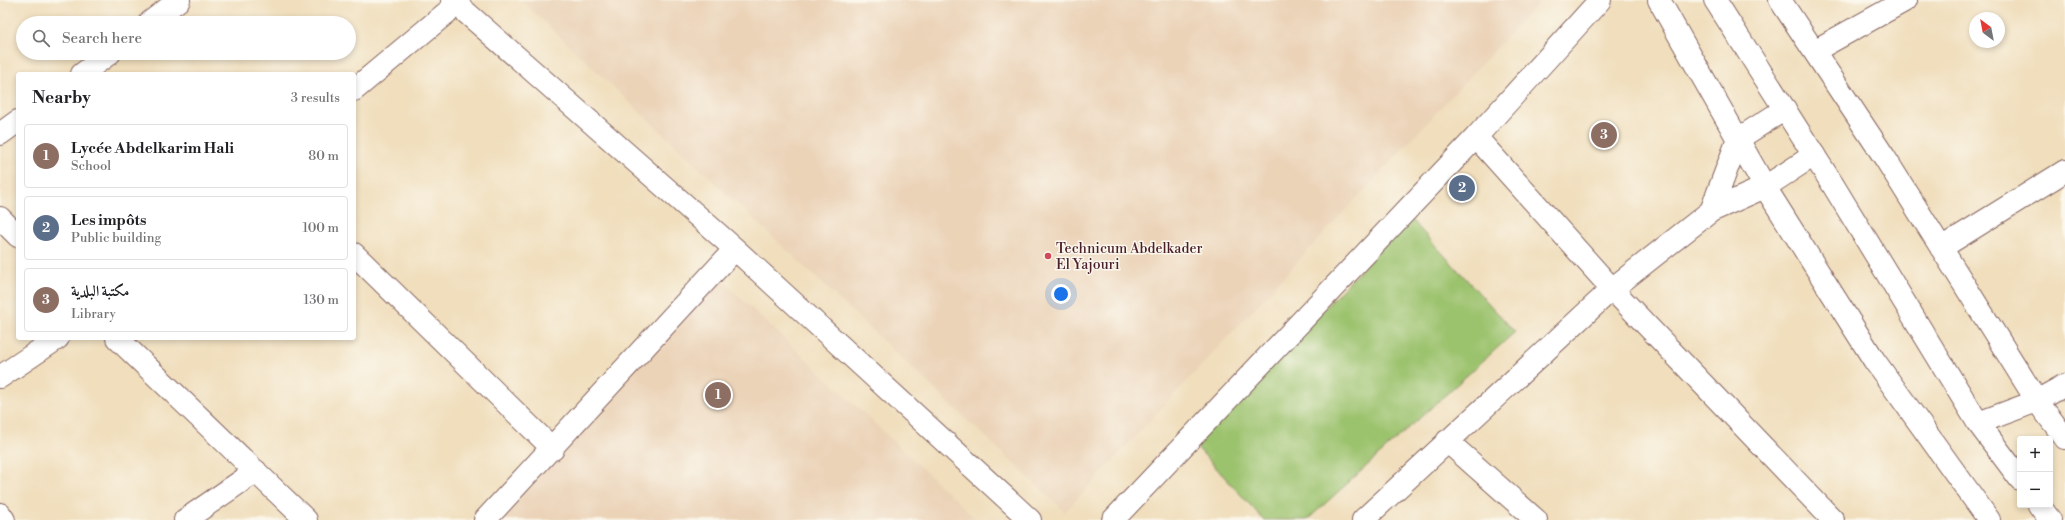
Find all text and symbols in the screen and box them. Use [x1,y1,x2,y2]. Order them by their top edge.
north arrow [1969,12,2005,48]
search box [16,16,356,60]
icon: search [30,27,52,49]
text: Search here [62,29,142,48]
text: Nearby [32,87,91,109]
text: 3 results [291,90,340,106]
pin: 3 [1591,120,1617,150]
text: Lycée Abdelkarim Hali [71,139,234,158]
text: 1 [43,148,49,164]
text: 80 m [308,148,339,164]
text: School [71,158,111,174]
pin: 2 [1449,173,1475,203]
text: Les impôts [71,211,146,230]
text: 2 [42,220,50,236]
text: 100 m [303,220,339,236]
text: Public building [71,230,161,246]
place label: Technicum Abdelkader El Yajouri [1056,240,1203,274]
marker: Technicum Abdelkader El Yajouri [1043,251,1053,261]
text: مكتبة البلدية [71,282,129,301]
your location [1051,284,1071,304]
text: 3 [42,292,50,308]
text: 130 m [304,292,339,308]
text: Library [71,306,116,322]
pin: 1 [705,380,731,410]
map controls [2017,436,2053,508]
button: + [2017,436,2053,472]
button: − [2017,472,2053,508]

